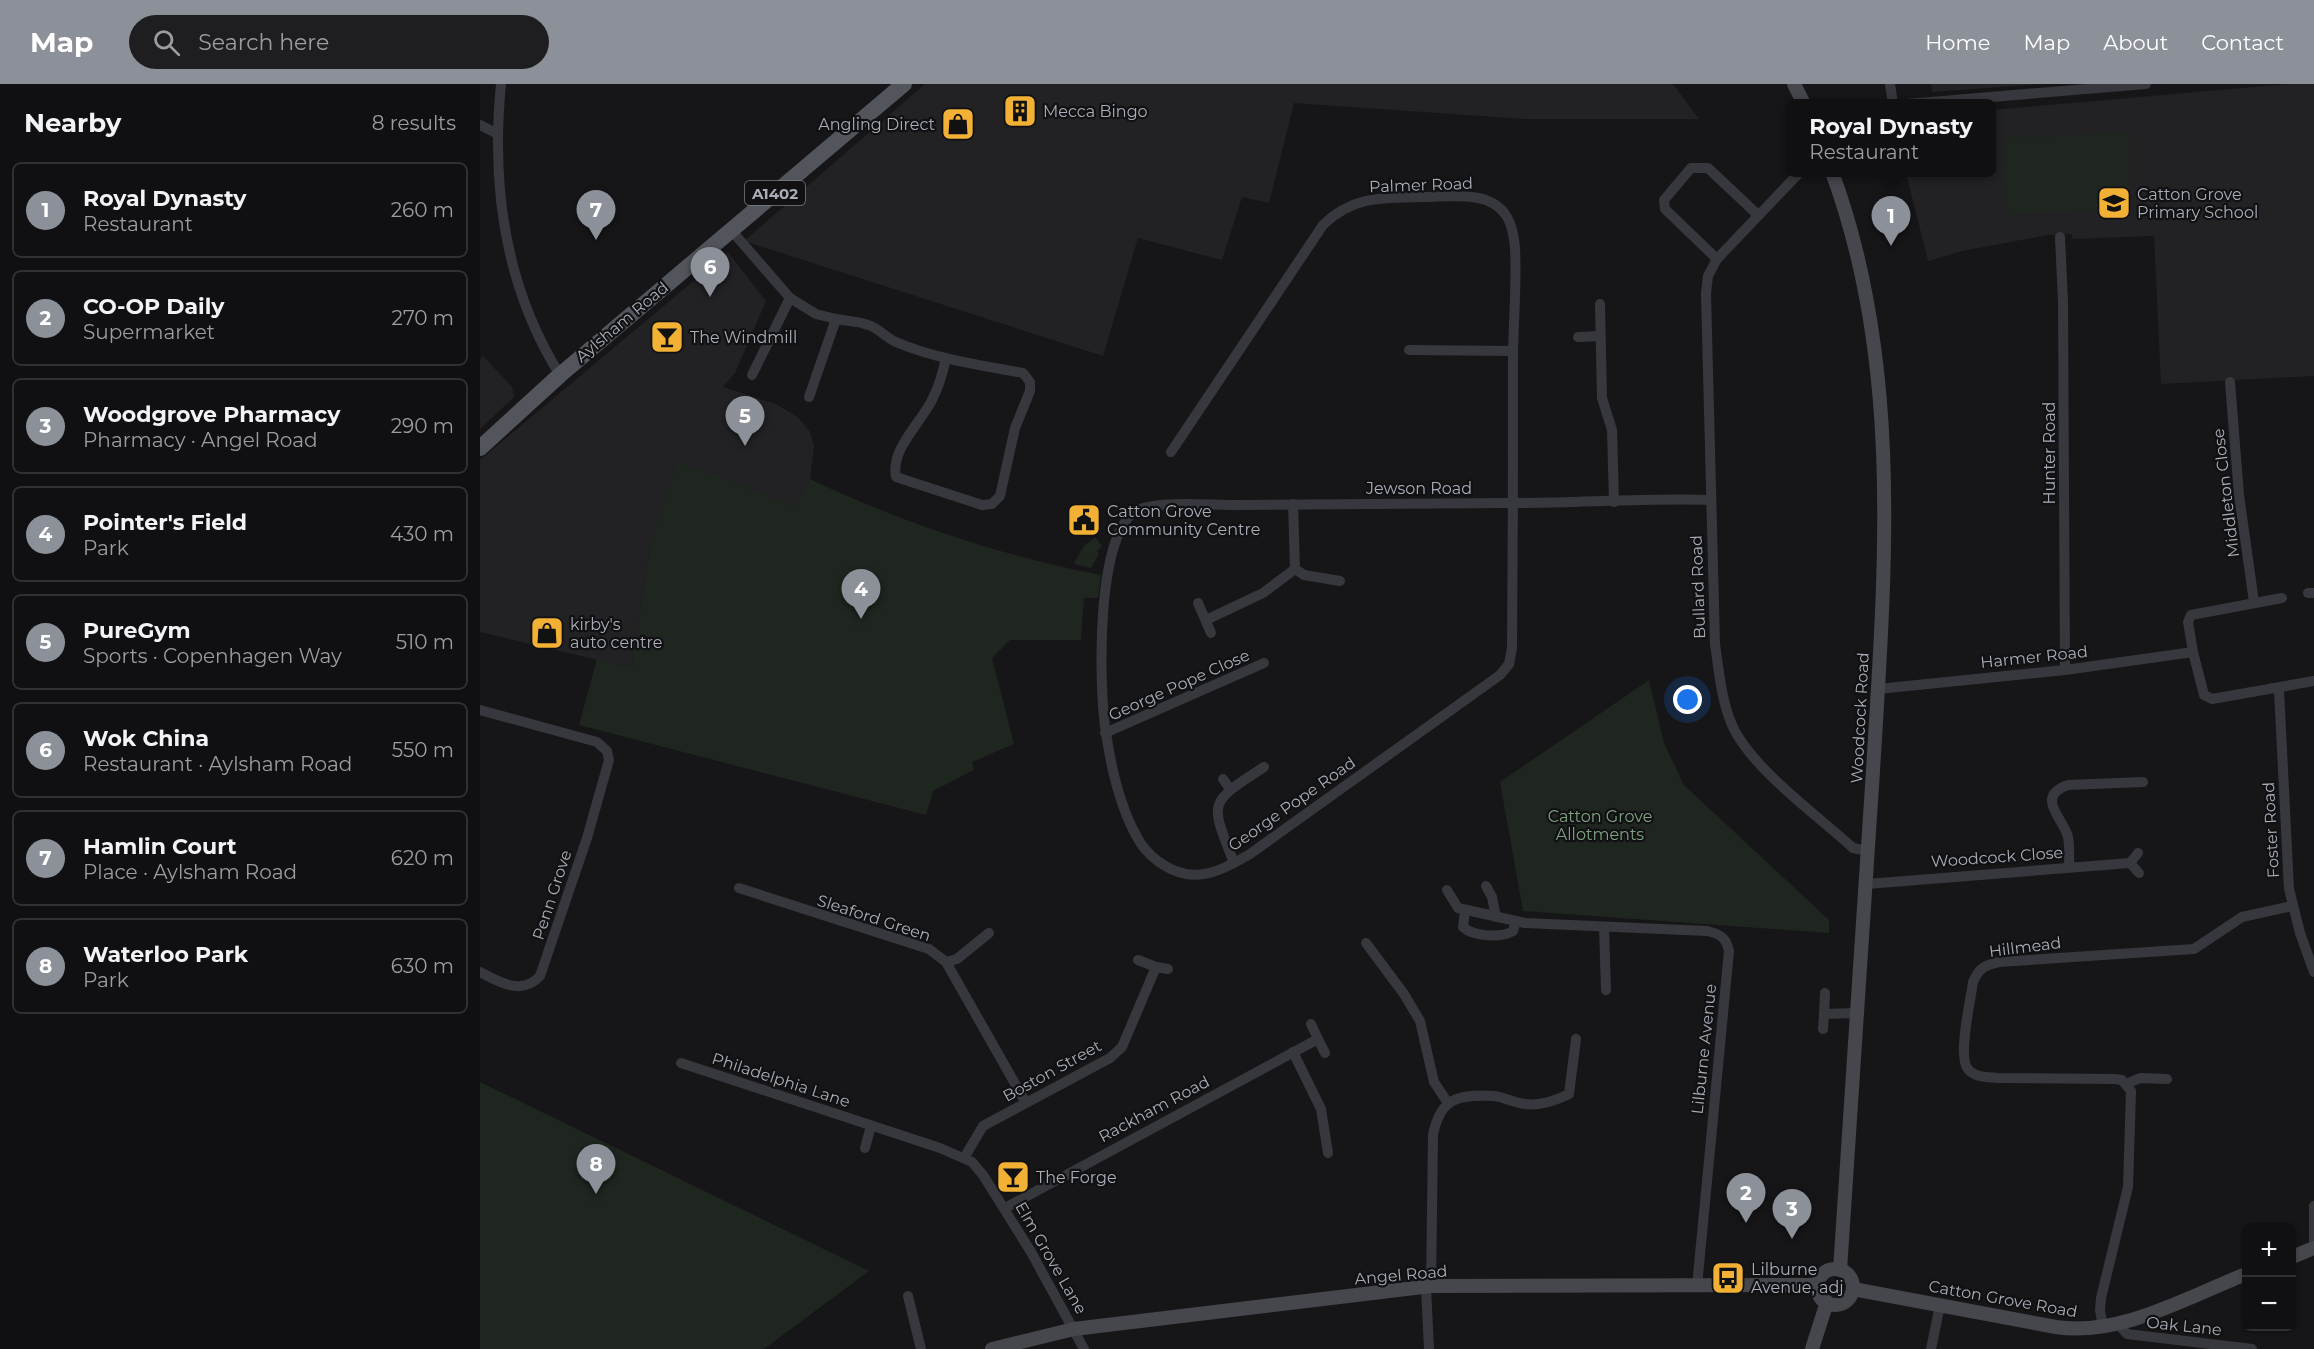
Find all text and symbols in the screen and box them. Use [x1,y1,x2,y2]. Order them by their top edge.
search box [129,15,549,69]
text: Map [30,25,93,59]
icon: search [150,26,183,59]
text: Search here [198,29,329,56]
text: Home [1925,30,1990,55]
text: Map [2023,30,2070,55]
text: About [2103,30,2168,55]
text: Contact [2201,30,2284,55]
building icon: Mecca Bingo [1002,93,1038,129]
popup [1786,99,1996,177]
place label: Mecca Bingo [1043,102,1148,121]
shop icon: Angling Direct [940,106,976,142]
text: Nearby [24,107,121,139]
text: 8 results [372,111,456,135]
text: Royal Dynasty [1809,113,1973,140]
place label: Angling Direct [818,115,935,134]
text: Restaurant [1809,140,1919,164]
street label: Palmer Road [1369,174,1473,196]
road number: A1402 [745,181,805,205]
text: Royal Dynasty [83,185,246,212]
school or university icon: Catton Grove Primary School [2096,185,2132,221]
place label: Catton Grove Primary School [2137,185,2258,222]
pin: 7 [576,190,616,240]
pin: 1 [1872,196,1910,246]
text: 1 [42,198,49,222]
text: 260 m [391,198,454,222]
text: Restaurant [83,212,193,236]
pin: 6 [690,248,730,297]
street label: Aylsham Road [572,278,672,366]
text: CO-OP Daily [83,293,225,320]
text: 2 [40,306,51,330]
text: 270 m [392,306,454,330]
bar icon: The Windmill [649,319,685,355]
text: Supermarket [83,320,215,344]
place label: The Windmill [690,328,797,347]
pin: 5 [726,396,764,446]
text: Woodgrove Pharmacy [83,401,340,428]
street label: Hunter Road [2040,402,2059,504]
text: 3 [40,414,51,438]
text: 290 m [391,414,454,438]
text: Pharmacy · Angel Road [83,428,318,452]
street label: Middleton Close [2209,428,2243,558]
street label: Jewson Road [1365,479,1472,498]
public building icon: Catton Grove Community Centre [1066,502,1102,538]
place label: Catton Grove Community Centre [1107,502,1260,539]
text: Pointer's Field [83,509,247,536]
text: 4 [39,522,52,546]
text: 430 m [390,522,454,546]
street label: Bullard Road [1687,535,1709,639]
text: Park [83,536,129,560]
pin: 4 [842,570,880,619]
shop icon: kirby's auto centre [529,615,565,651]
place label: kirby's auto centre [570,615,662,652]
text: PureGym [83,617,191,644]
text: 5 [40,630,51,654]
text: 510 m [396,630,454,654]
street label: Harmer Road [1979,642,2089,672]
text: Sports · Copenhagen Way [83,644,342,668]
street label: George Pope Close [1106,645,1252,725]
street label: Woodcock Road [1847,652,1873,784]
your location [1673,685,1702,714]
text: Wok China [83,725,209,752]
text: 6 [39,738,52,762]
text: 550 m [392,738,454,762]
text: Restaurant · Aylsham Road [83,752,352,776]
street label: George Pope Road [1225,753,1359,855]
street label: Foster Road [2259,782,2283,878]
park label: Catton Grove Allotments [1548,807,1652,844]
text: Hamlin Court [83,833,237,860]
street label: Woodcock Close [1930,843,2064,871]
text: 7 [39,846,52,870]
text: 620 m [391,846,454,870]
street label: Penn Grove [529,848,575,942]
text: Place · Aylsham Road [83,860,297,884]
street label: Sleaford Green [815,891,933,945]
street label: Hillmead [1988,933,2062,961]
text: Waterloo Park [83,941,248,968]
text: 8 [39,954,52,978]
text: 630 m [391,954,454,978]
text: Park [83,968,129,992]
street label: Lilburne Avenue [1688,983,1720,1115]
street label: Boston Street [1000,1036,1105,1106]
street label: Philadelphia Lane [710,1049,852,1111]
street label: Rackham Road [1095,1072,1213,1146]
pin: 8 [576,1144,616,1194]
bar icon: The Forge [995,1159,1031,1195]
place label: The Forge [1036,1168,1117,1187]
pin: 2 [1726,1174,1766,1223]
pin: 3 [1772,1190,1812,1239]
street label: Elm Grove Lane [1011,1199,1091,1317]
map controls [2242,1223,2296,1331]
button: + [2242,1223,2296,1277]
bus stop icon: Lilburne Avenue, adj [1710,1260,1746,1296]
place label: Lilburne Avenue, adj [1751,1260,1844,1297]
street label: Angel Road [1354,1261,1448,1289]
street label: Catton Grove Road [1927,1277,2079,1321]
button: − [2242,1277,2296,1331]
street label: Oak Lane [2145,1313,2223,1339]

